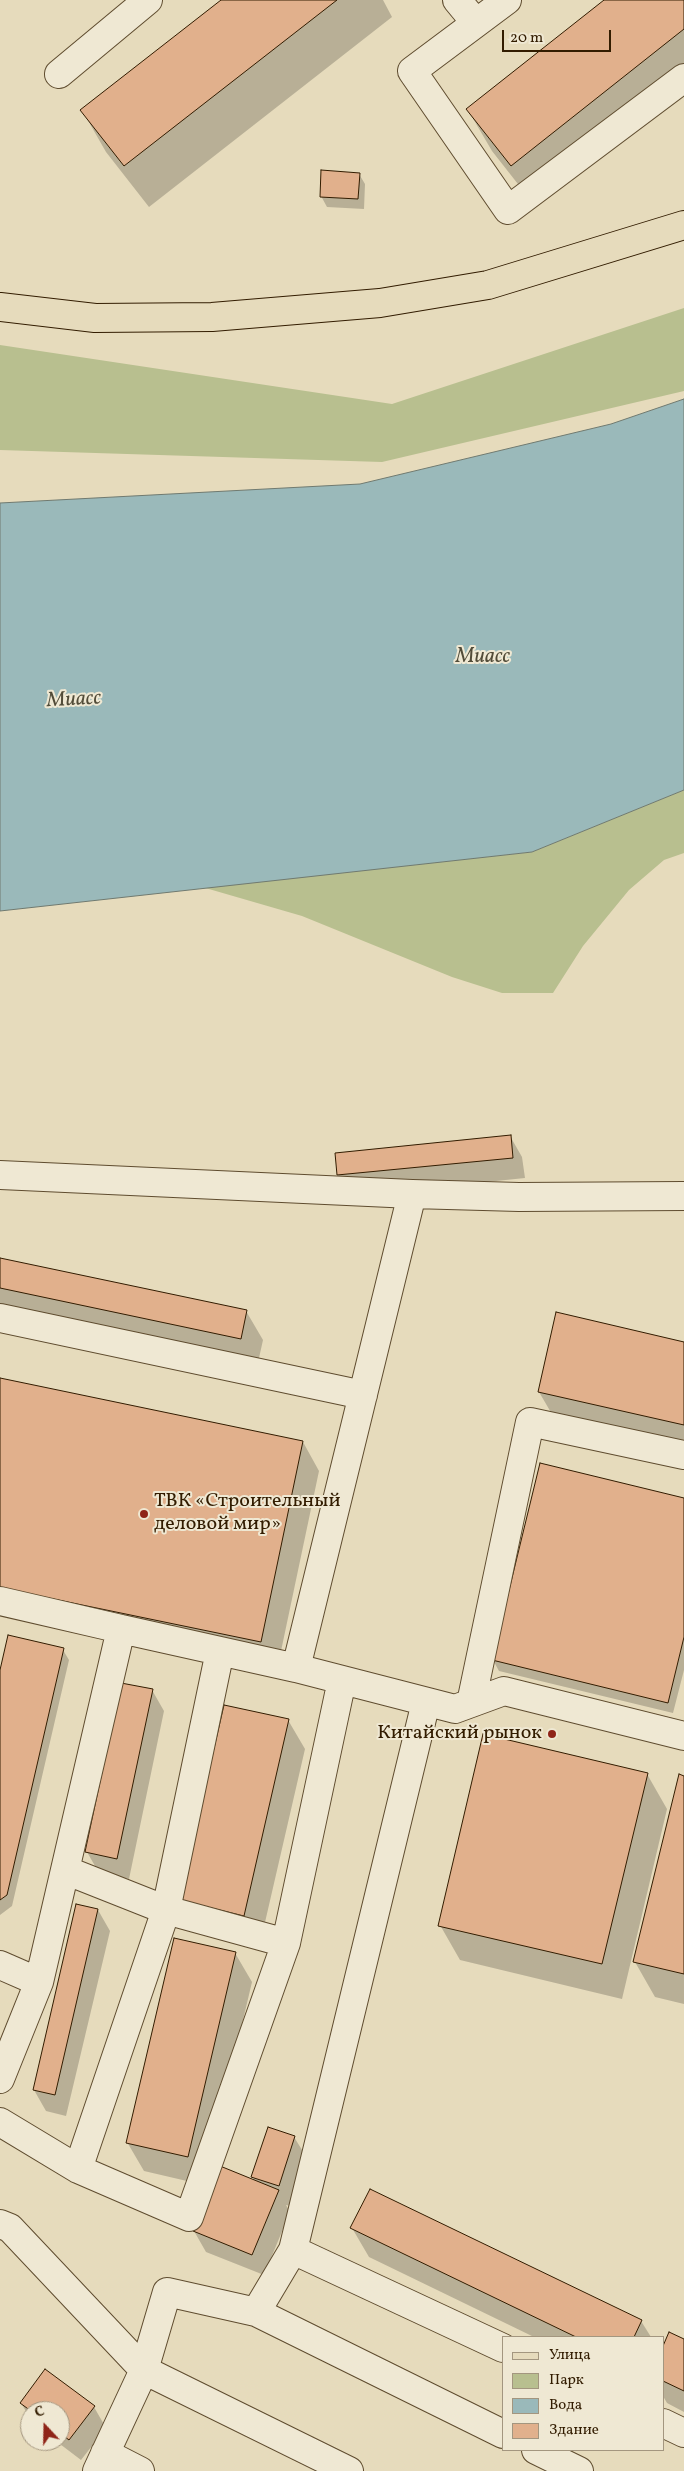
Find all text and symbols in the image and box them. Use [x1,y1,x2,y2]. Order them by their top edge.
scale bar [504,20,613,52]
text: 20 m [510,28,543,49]
water label: Миасс [456,645,510,671]
water label: Миасс [46,687,102,715]
place label: ТВК «Строительный деловой мир» [154,1490,341,1537]
marker: ТВК «Строительный деловой мир» [138,1508,150,1520]
place label: Китайский рынок [377,1722,542,1746]
marker: Китайский рынок [546,1728,558,1740]
legend [502,2336,664,2451]
text: Улица [549,2345,591,2366]
text: Парк [549,2370,584,2391]
text: Вода [549,2395,582,2416]
north arrow [20,2401,70,2451]
text: С [32,2402,47,2423]
text: Здание [549,2420,599,2441]

